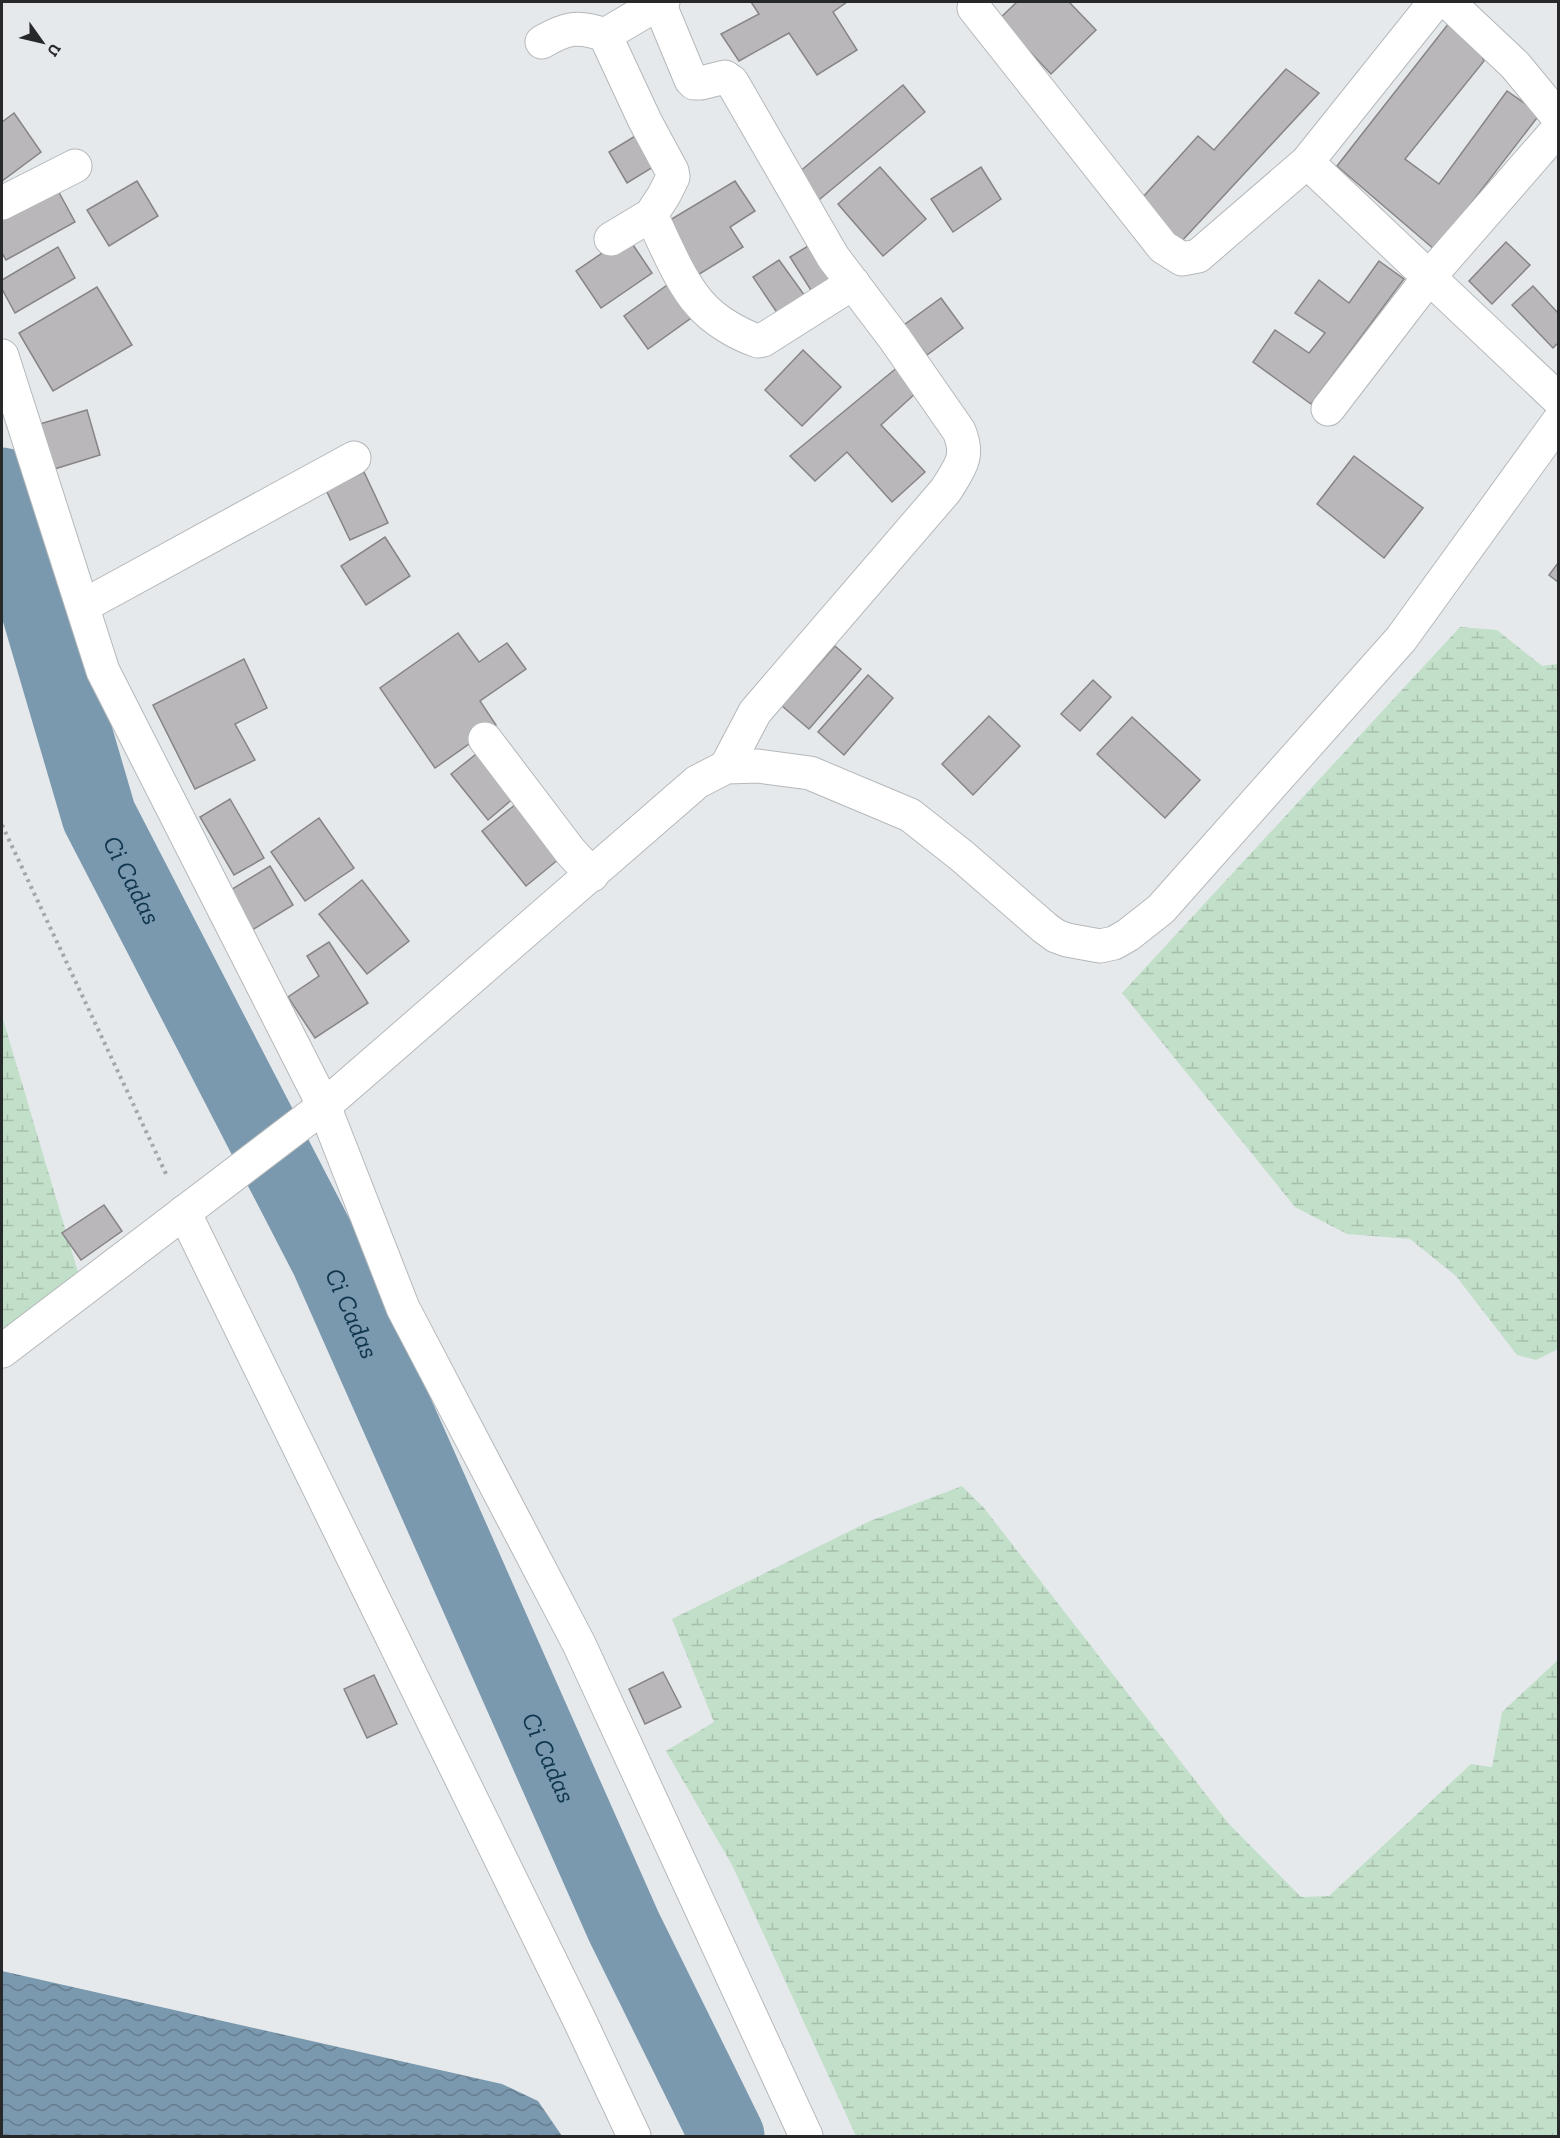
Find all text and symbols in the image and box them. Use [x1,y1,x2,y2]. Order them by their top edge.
north arrow [12,12,72,72]
text: U [43,40,65,61]
water label: Ci Cadas [96,830,168,930]
water label: Ci Cadas [318,1263,386,1363]
water label: Ci Cadas [515,1707,583,1808]

